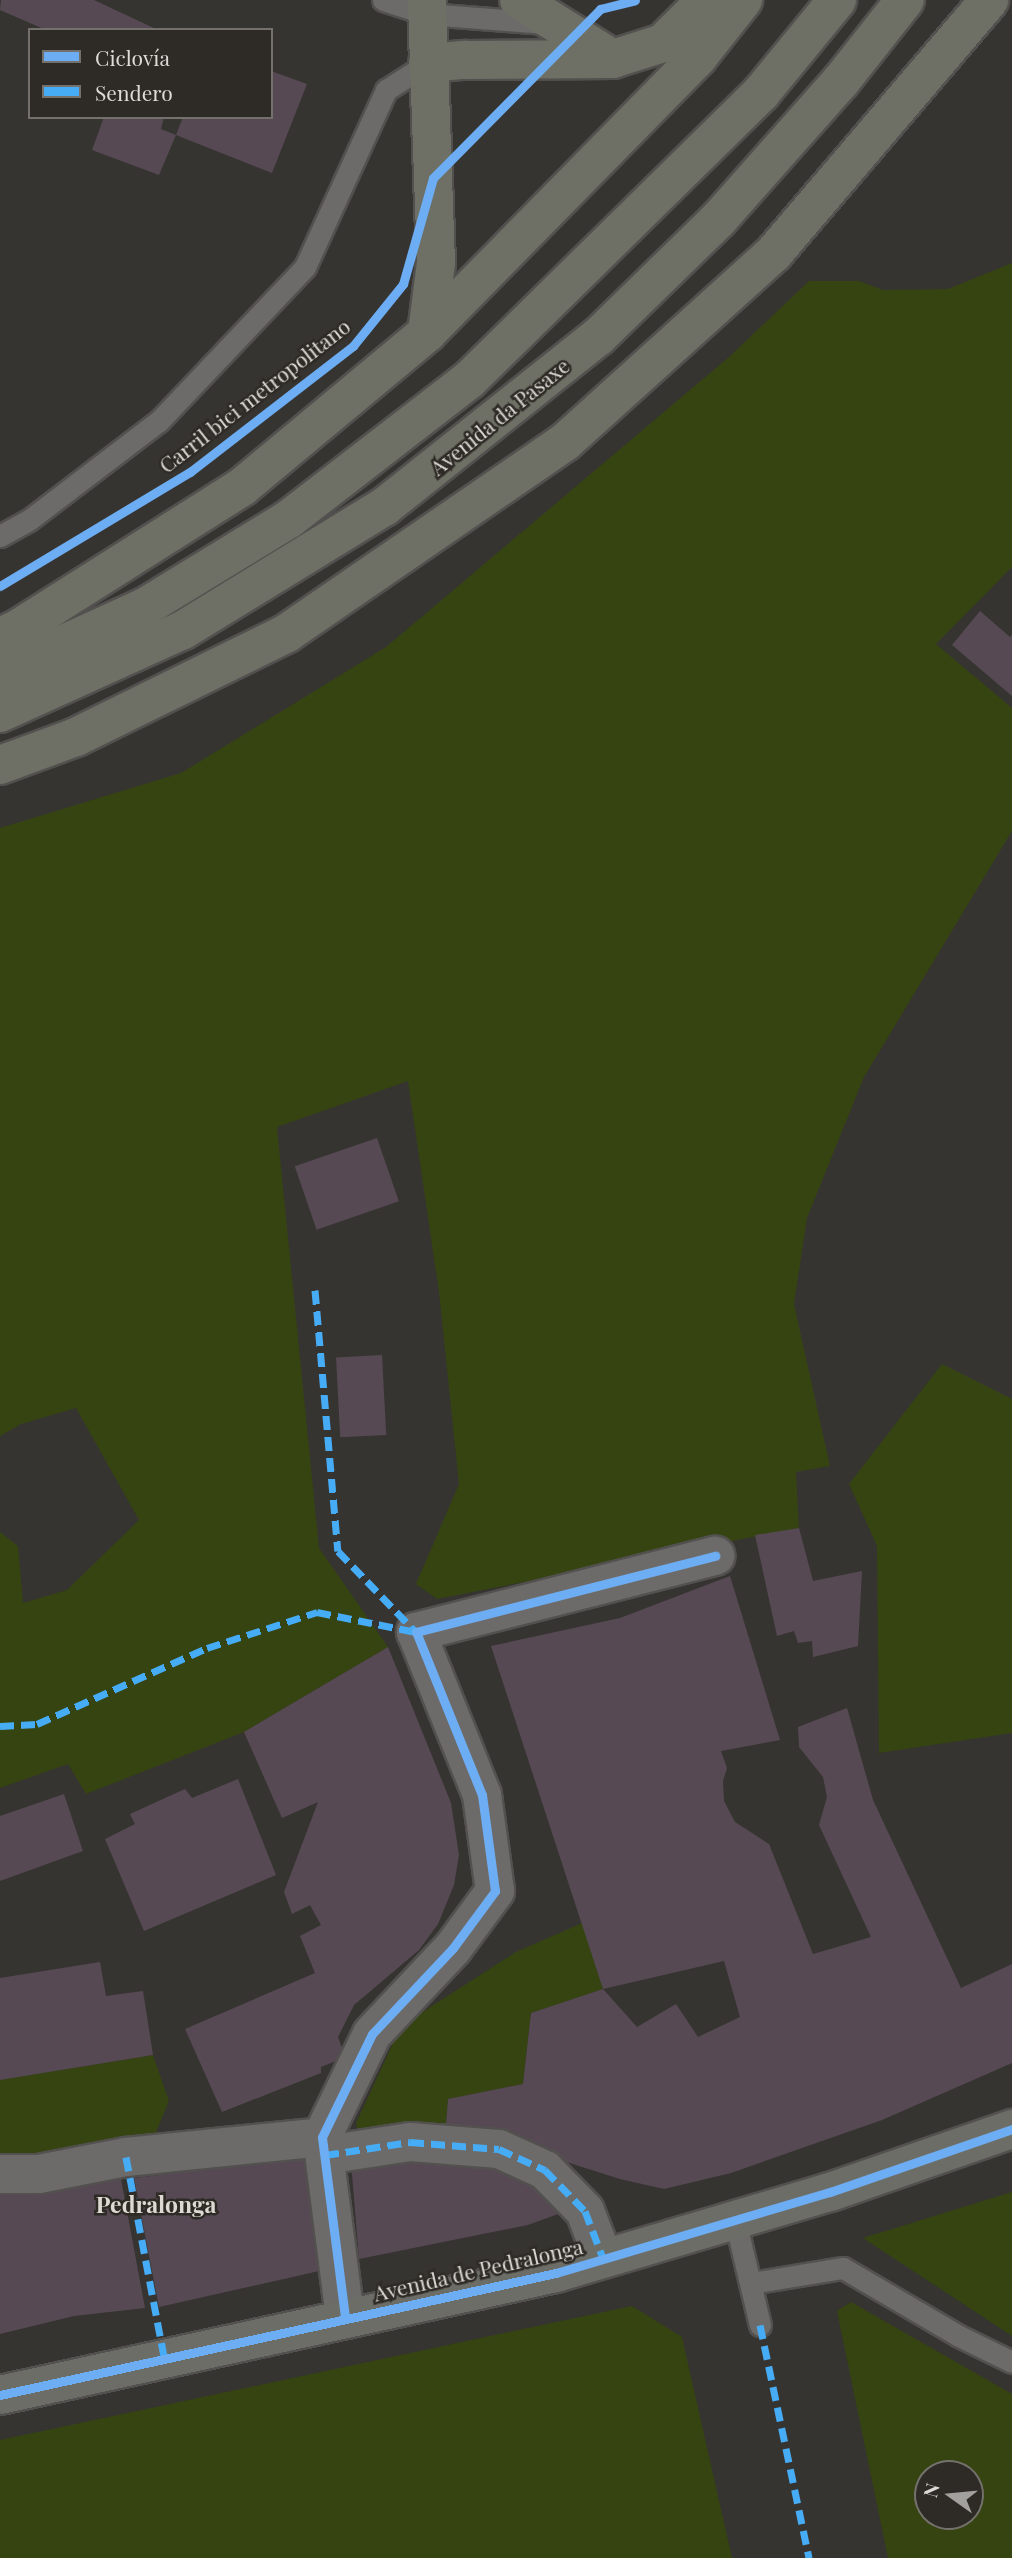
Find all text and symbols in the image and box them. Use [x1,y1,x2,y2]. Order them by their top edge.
legend [28,28,273,119]
text: Ciclovía [95,43,170,71]
text: Sendero [95,78,173,106]
street label: Carril bici metropolitano [154,313,354,477]
street label: Avenida da Pasaxe [424,352,574,480]
district label: Pedralonga [96,2190,216,2218]
street label: Avenida de Pedralonga [371,2233,585,2305]
north arrow [914,2460,984,2530]
text: N [916,2480,945,2500]

